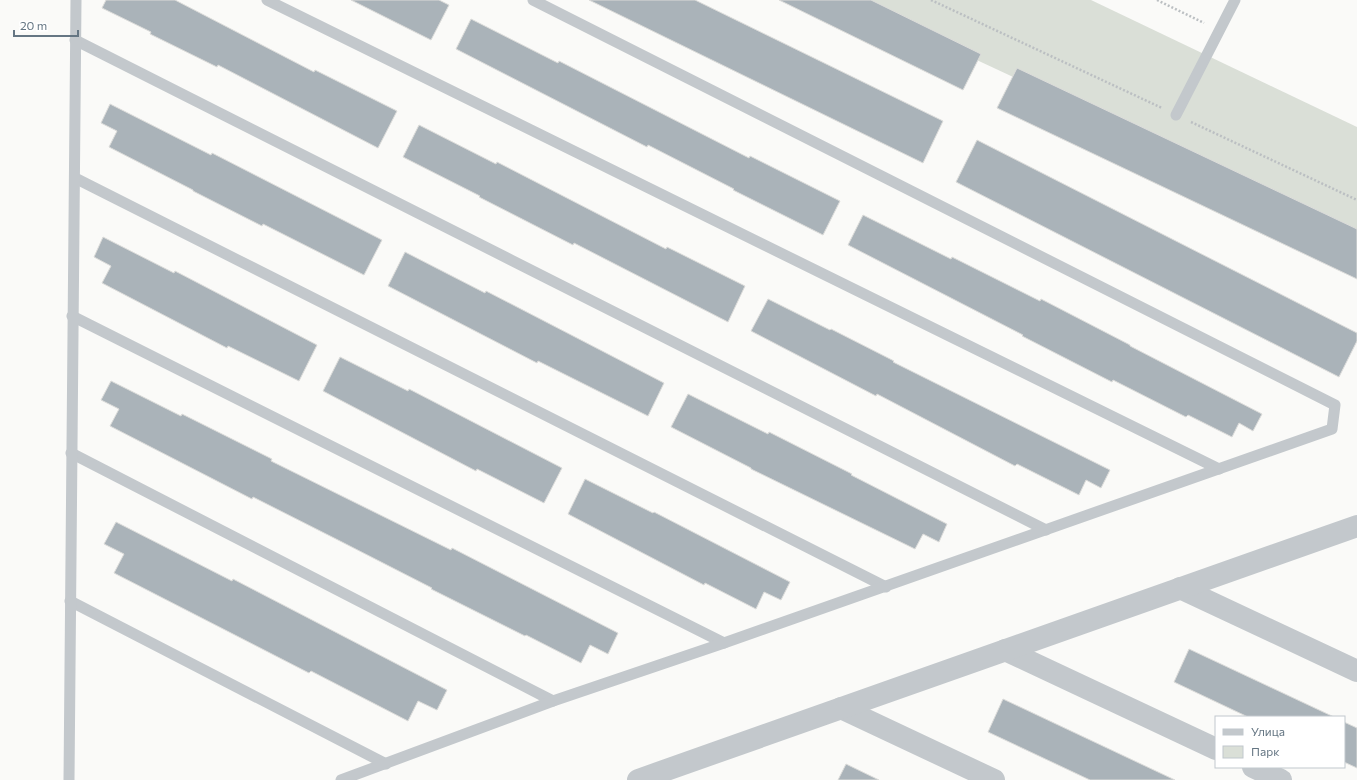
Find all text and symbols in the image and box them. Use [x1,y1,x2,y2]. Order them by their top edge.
scale bar [14,12,78,38]
text: 20 m [20,18,47,32]
legend [1215,716,1345,768]
text: Улица [1251,724,1285,738]
text: Парк [1251,744,1280,758]

